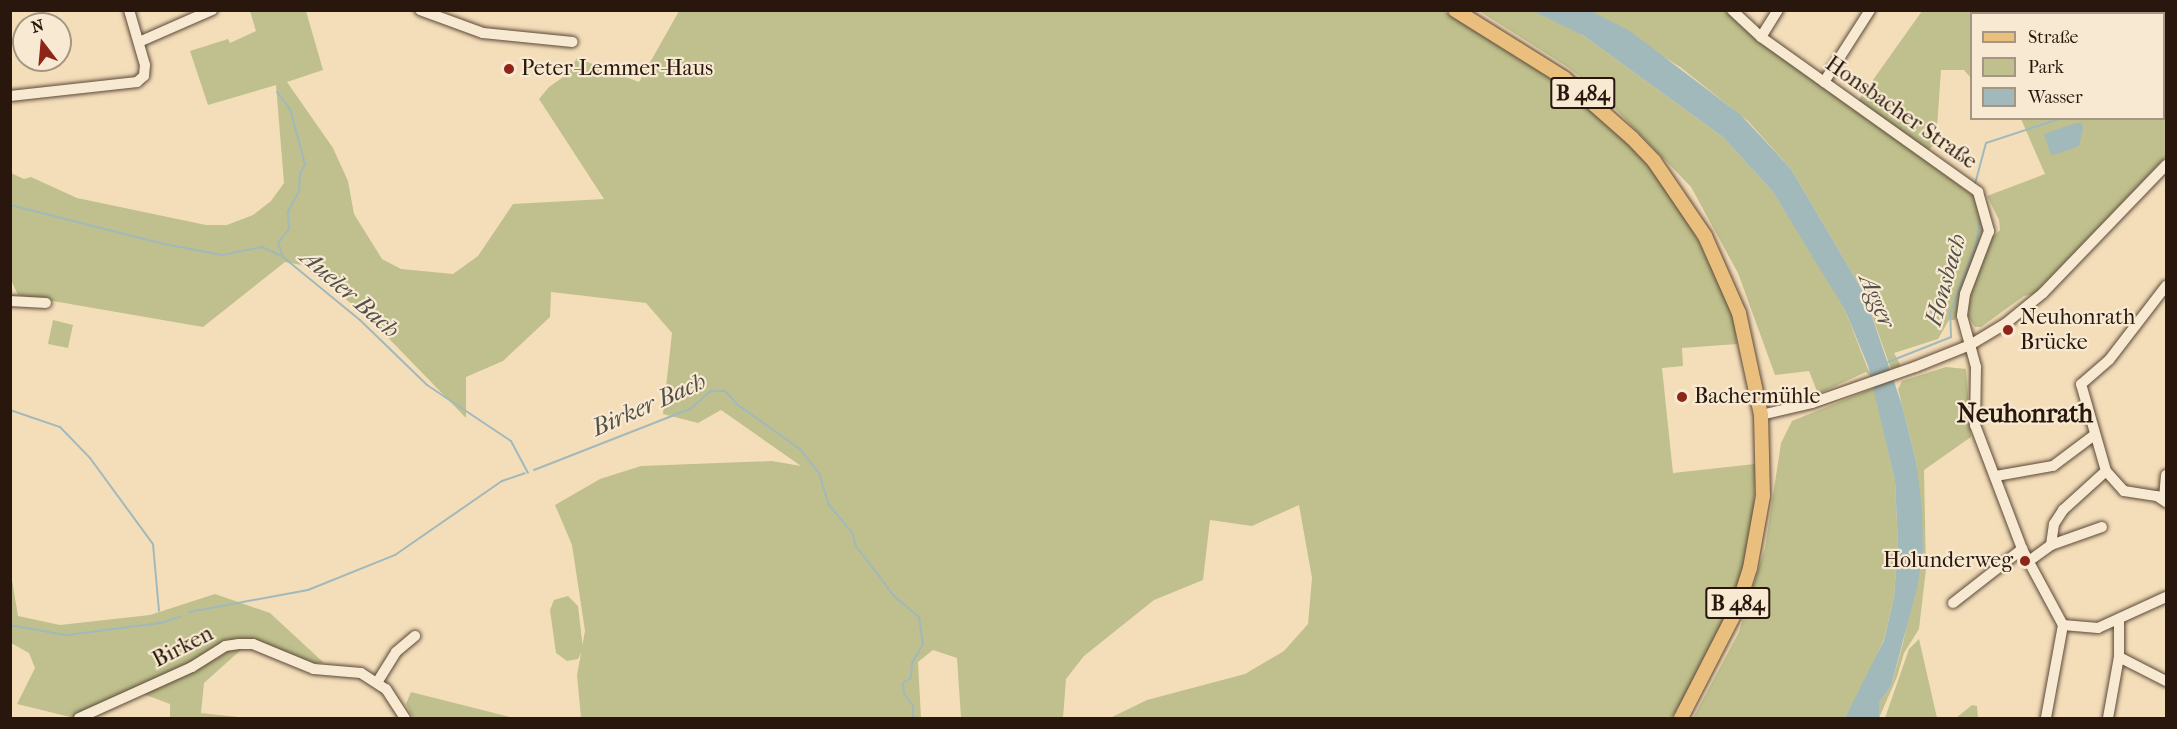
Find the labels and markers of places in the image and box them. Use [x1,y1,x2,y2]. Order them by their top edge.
place label: Peter-Lemmer-Haus [521,56,713,82]
marker: Peter-Lemmer-Haus [502,62,516,76]
place label: Neuhonrath Brücke [2020,304,2135,356]
marker: Neuhonrath Brücke [2001,323,2015,337]
place label: Bachermühle [1694,384,1820,410]
marker: Bachermühle [1675,390,1689,404]
place label: Holunderweg [1883,548,2013,574]
marker: Holunderweg [2018,554,2032,568]

